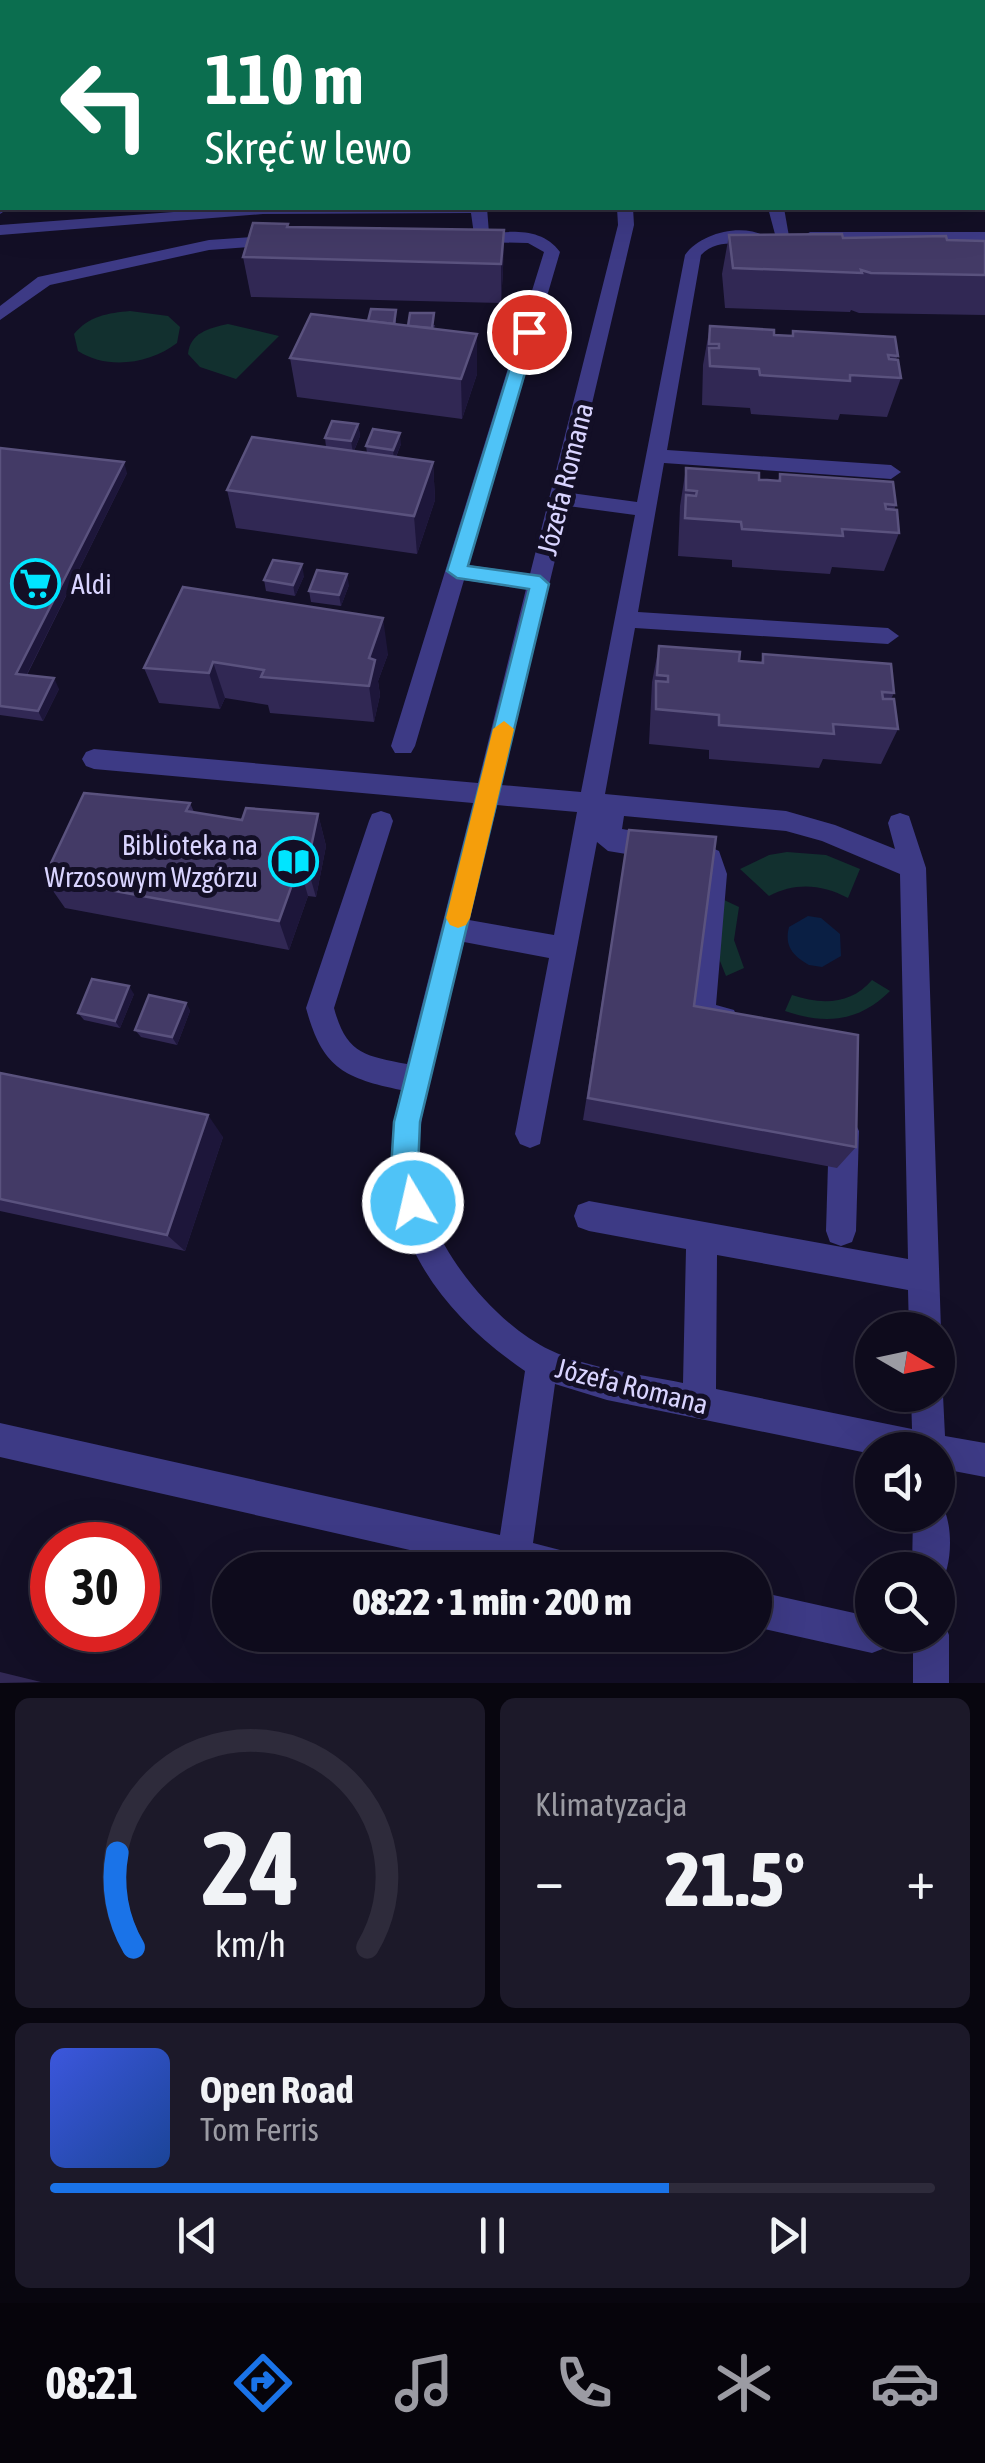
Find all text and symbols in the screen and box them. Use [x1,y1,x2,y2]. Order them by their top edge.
text: 110 m [205,39,364,119]
icon: left [40,40,170,170]
text: Skręć w lewo [205,122,412,174]
pin [487,290,572,375]
icon: arrive [502,305,557,360]
street label: Józefa Romana [531,399,599,559]
supermarket icon: Aldi [10,558,62,610]
place label: Aldi [71,568,112,600]
place label: Biblioteka na Wrzosowym Wzgórzu [45,829,258,893]
library icon: Biblioteka na Wrzosowym Wzgórzu [267,835,319,887]
position arrow [361,1151,465,1255]
north arrow [855,1312,955,1412]
map controls [855,1312,955,1652]
street label: Józefa Romana [552,1352,712,1420]
button: sound [855,1432,955,1532]
speed limit sign: 30 [30,1522,160,1652]
button: search [855,1552,955,1652]
text: 08:22 · 1 min · 200 m [352,1580,632,1623]
text: Klimatyzacja [535,1786,687,1823]
text: 24 [201,1808,299,1927]
text: 21.5° [665,1836,805,1922]
text: − [535,1848,564,1911]
text: + [906,1848,935,1911]
text: km/h [215,1924,285,1965]
text: Open Road [200,2068,354,2111]
text: Tom Ferris [200,2111,319,2148]
icon: previous [170,2208,225,2263]
icon: pause [465,2208,520,2263]
icon: next [760,2208,815,2263]
icon: directions [228,2348,298,2418]
icon: music [389,2348,459,2418]
icon: phone [549,2348,619,2418]
icon: climate [709,2348,779,2418]
icon: car [870,2348,940,2418]
text: 08:21 [45,2357,138,2409]

